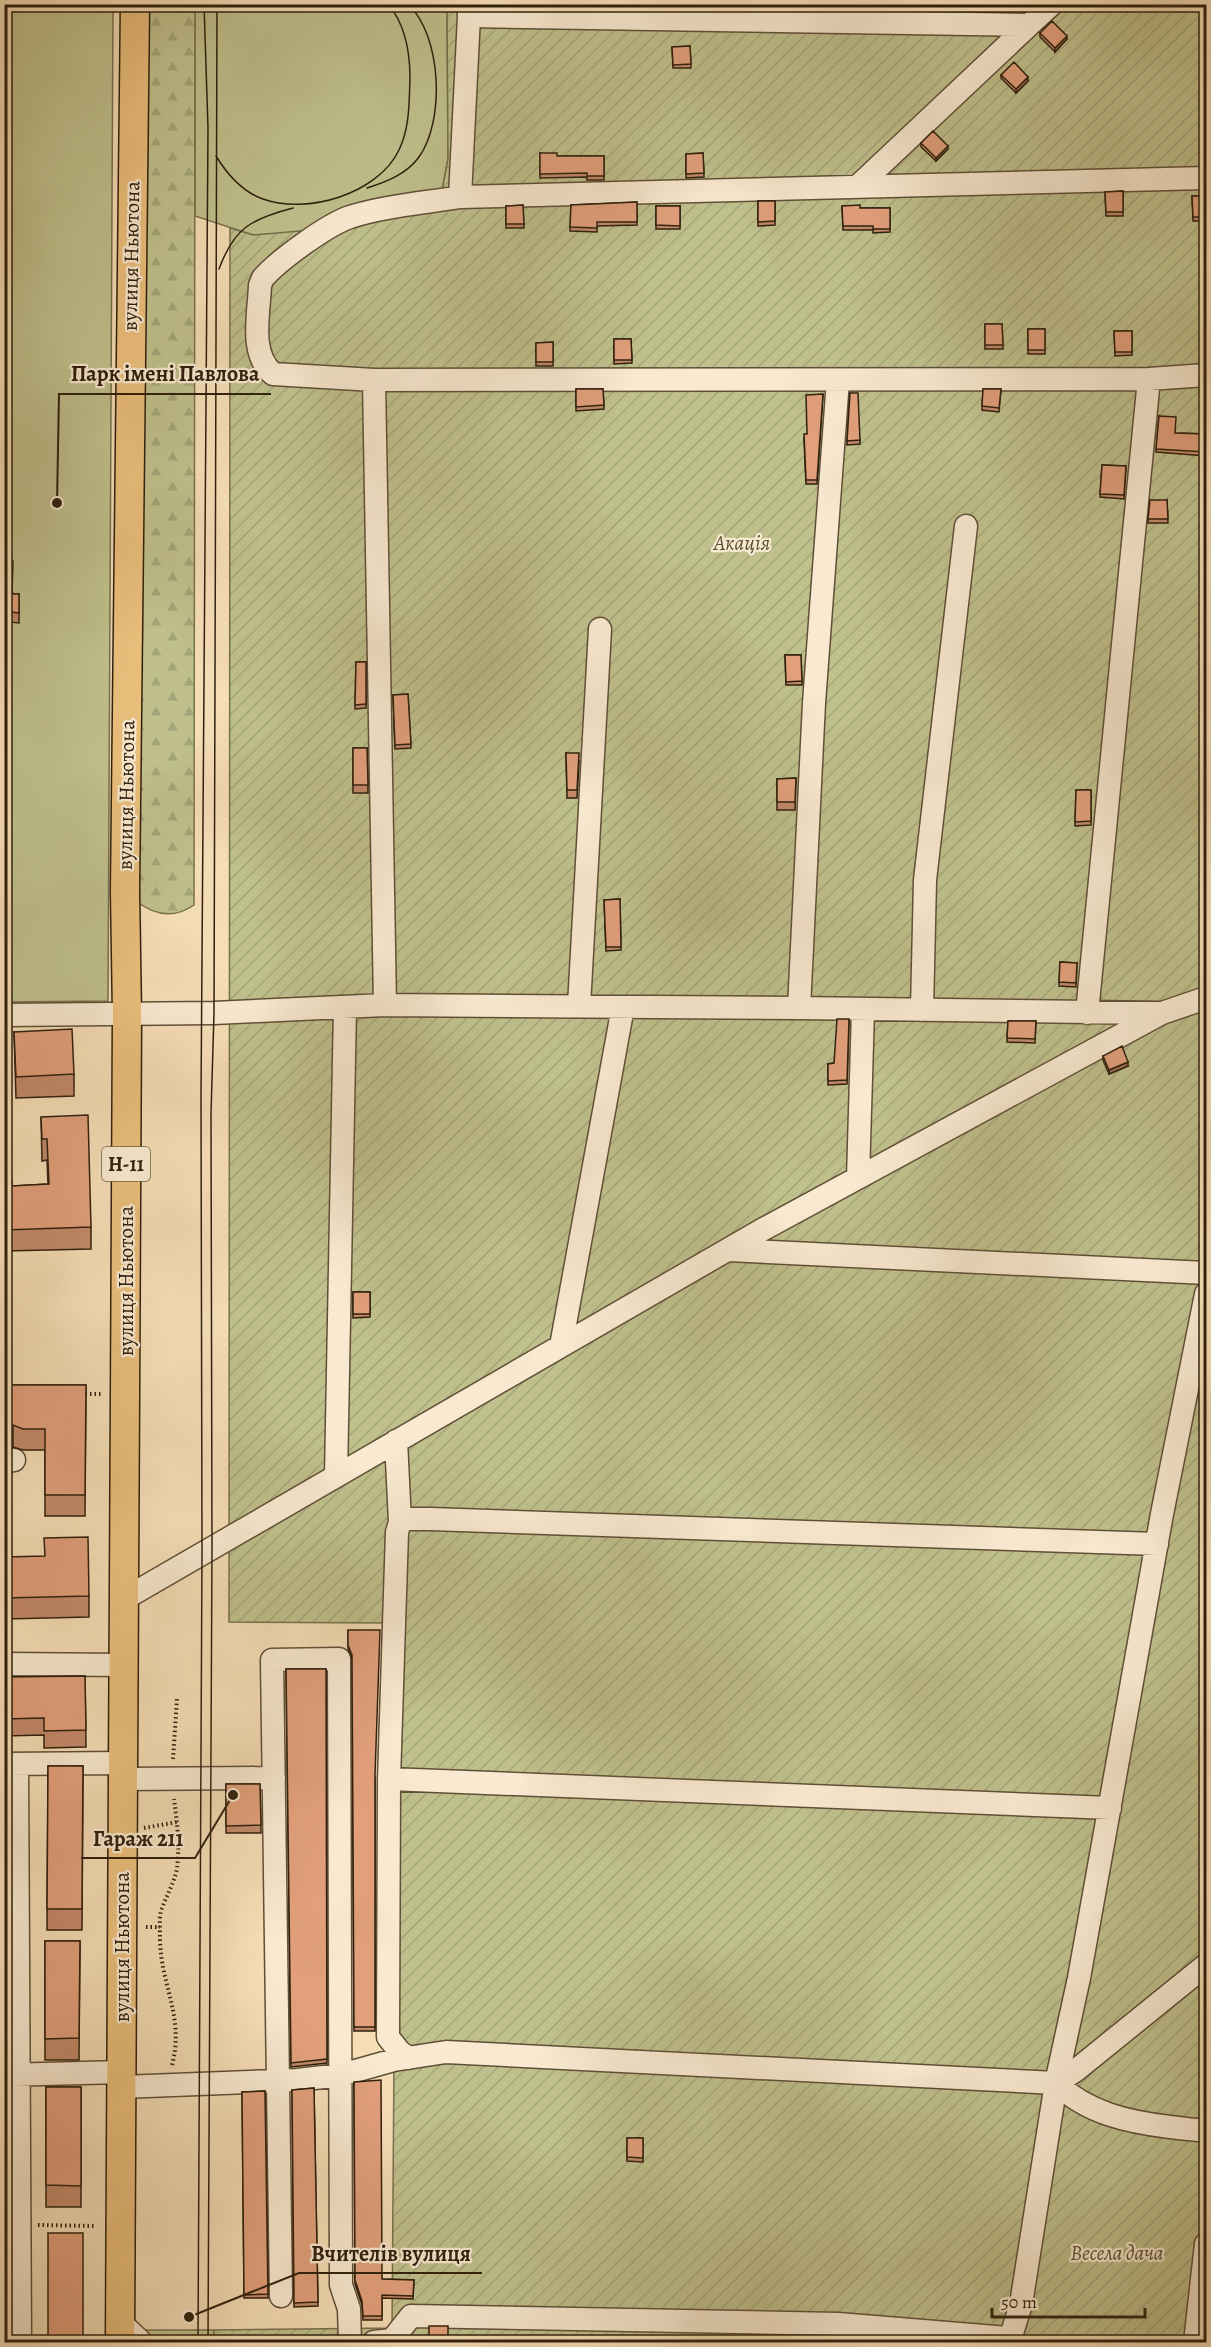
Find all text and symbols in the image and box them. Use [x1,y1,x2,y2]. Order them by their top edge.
street label: вулиця Ньютона [116,180,146,331]
callout: Парк імені Павлова [59,354,271,394]
text: Парк імені Павлова [71,359,260,389]
park label: Акація [713,529,770,557]
street label: вулиця Ньютона [111,719,141,870]
road number: Н-11 [102,1147,150,1181]
street label: вулиця Ньютона [112,1206,140,1356]
callout: Гараж 211 [81,1818,195,1858]
text: Гараж 211 [93,1824,183,1854]
street label: вулиця Ньютона [108,1872,136,2022]
callout: Вчителів вулиця [299,2233,482,2273]
text: Вчителів вулиця [311,2239,471,2269]
park label: Весела дача [1070,2239,1164,2267]
scale bar [992,2281,1145,2319]
text: 50 m [1001,2290,1037,2314]

